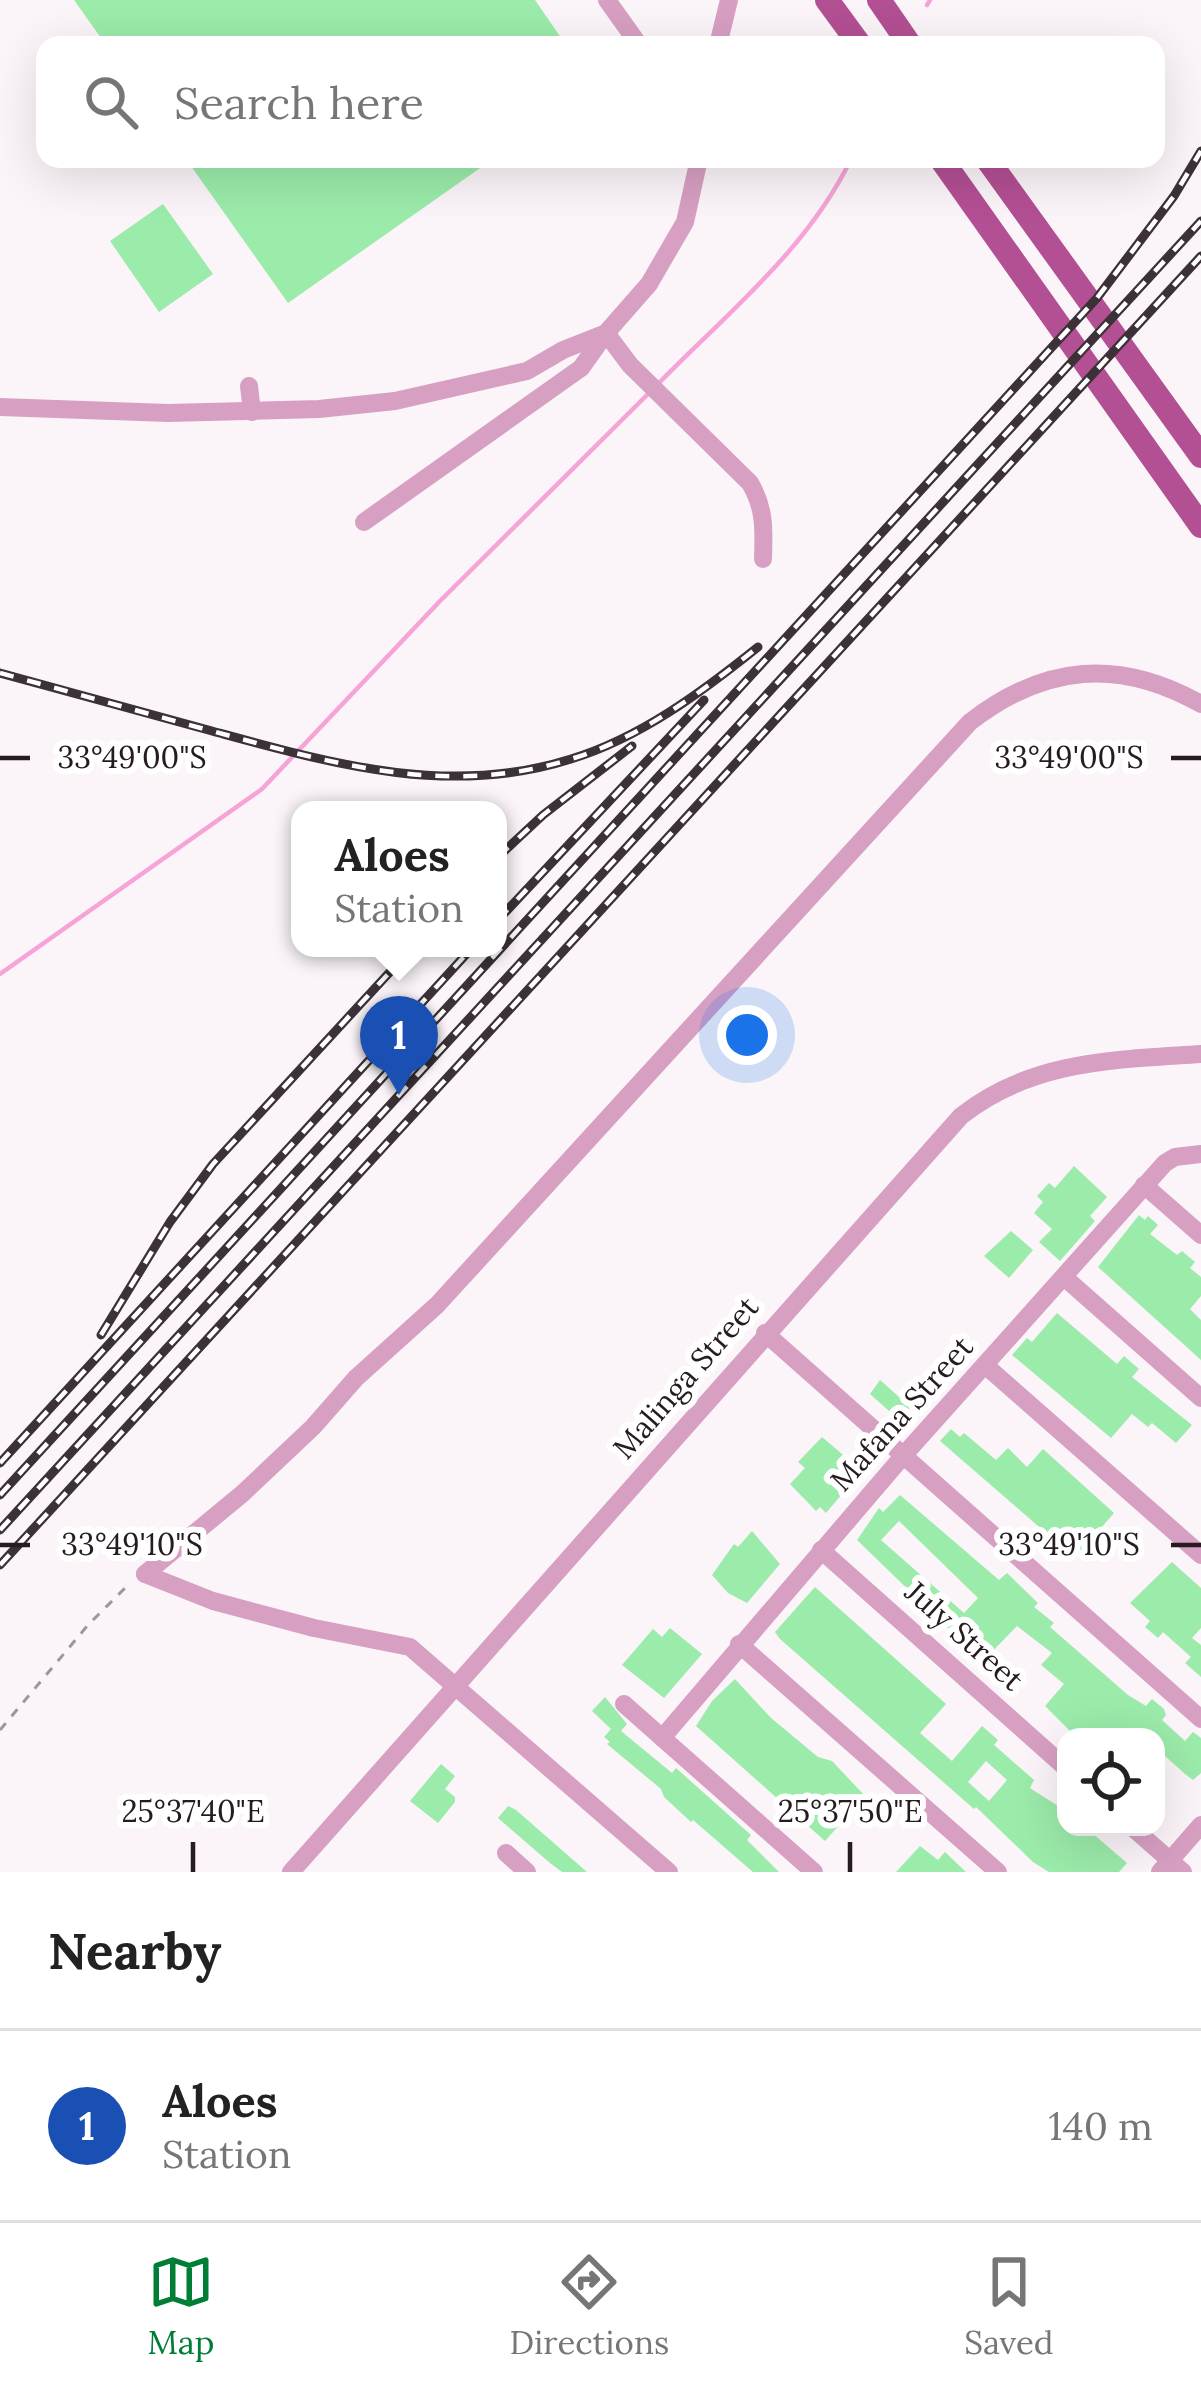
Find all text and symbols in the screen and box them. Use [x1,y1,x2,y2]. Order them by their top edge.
search box [36,36,1165,168]
icon: search [78,69,144,135]
text: Search here [174,74,424,131]
text: 33°49'00"S [57,738,207,776]
text: 33°49'00"S [994,738,1144,776]
popup [291,801,507,957]
text: Aloes [334,826,450,883]
text: Station [334,883,464,933]
pin: 1 [360,996,438,1095]
your location [717,1005,777,1065]
street label: Malinga Street [604,1288,767,1467]
street label: Mafana Street [822,1328,981,1499]
text: 33°49'10"S [61,1525,203,1563]
text: 33°49'10"S [998,1525,1140,1563]
street label: July Street [896,1572,1032,1699]
map controls [1057,1728,1165,1836]
button: locate [1057,1728,1165,1836]
text: 25°37'40"E [121,1792,265,1830]
text: 25°37'50"E [778,1792,922,1830]
text: Nearby [48,1918,221,1983]
text: Aloes [162,2072,278,2129]
text: 1 [79,2101,95,2151]
text: 140 m [1048,2101,1153,2151]
text: Station [162,2129,291,2179]
tab: Map [147,2249,215,2363]
tab: Directions [510,2249,669,2363]
tab: Saved [964,2249,1053,2363]

